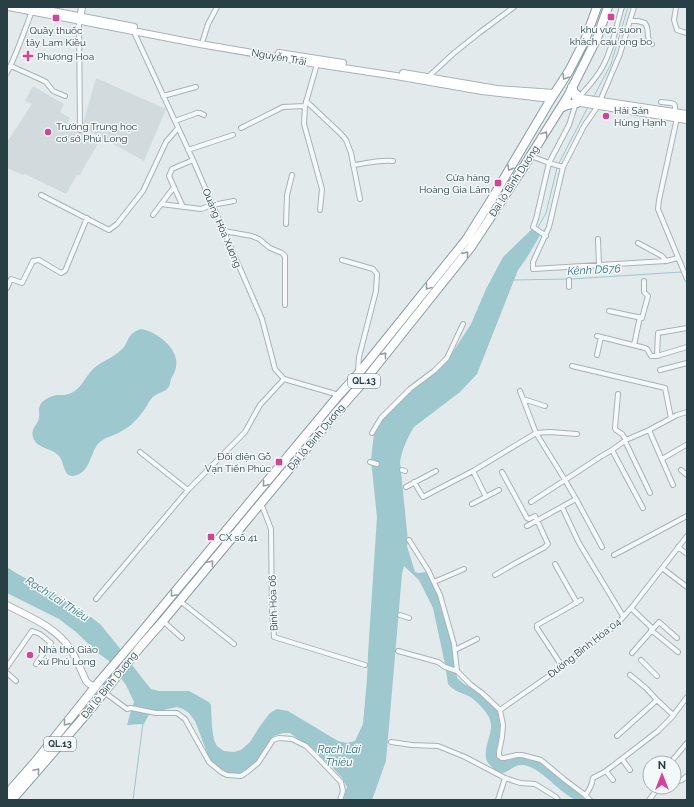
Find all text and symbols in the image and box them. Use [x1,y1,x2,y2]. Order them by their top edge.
marker: khu vực suon khách cau ong bo [606,12,616,22]
marker: Quầy thuốc tây Lam Kiều [51,13,61,23]
place label: khu vực suon khách cau ong bo [570,24,652,47]
place label: Quầy thuốc tây Lam Kiều [26,25,86,48]
street label: Nguyễn Trãi [251,47,307,67]
marker: Phượng Hoa [22,50,34,62]
place label: Phượng Hoa [37,51,94,62]
one-way arrow [563,73,570,80]
place label: Hải Sản Hùng Hạnh [614,105,667,128]
marker: Hải Sản Hùng Hạnh [601,111,611,121]
place label: Trường Trung học cơ sở Phú Long [56,121,138,144]
marker: Trường Trung học cơ sở Phú Long [43,127,53,137]
one-way arrow [540,131,547,138]
street label: Đại lộ Bình Dương [487,143,541,219]
one-way arrow [507,164,514,171]
place label: Cửa hàng Hoàng Gia Lâm [419,172,490,195]
marker: Cửa hàng Hoàng Gia Lâm [493,178,503,188]
street label: Quảng Hòa Xương [200,187,244,269]
one-way arrow [461,252,468,259]
water label: Kênh D676 [567,262,622,278]
one-way arrow [426,282,433,289]
one-way arrow [380,353,387,360]
road number: QL.13 [348,374,380,388]
street label: Đại lộ Bình Dương [285,402,347,472]
place label: Đối diện Gỗ Vạn Tiến Phúc [205,451,272,474]
marker: Đối diện Gỗ Vạn Tiến Phúc [274,457,284,467]
one-way arrow [262,479,269,486]
marker: CX số 41 [206,532,216,542]
place label: CX số 41 [219,532,258,543]
one-way arrow [207,560,214,567]
water label: Rạch Lái Thiêu [23,574,91,624]
street label: Bình Hòa 06 [267,575,279,631]
one-way arrow [170,590,177,597]
street label: Đường Bình Hòa 04 [545,616,623,680]
place label: Nhà thờ Giáo xứ Phú Long [38,644,98,667]
street label: Đại lộ Bình Dương [79,649,139,721]
marker: Nhà thờ Giáo xứ Phú Long [25,650,35,660]
one-way arrow [64,719,71,726]
road number: QL.13 [44,737,76,751]
water label: Rạch Lái Thiêu [318,743,361,769]
north arrow [642,755,682,795]
text: N [658,759,666,772]
one-way arrow [33,768,40,776]

